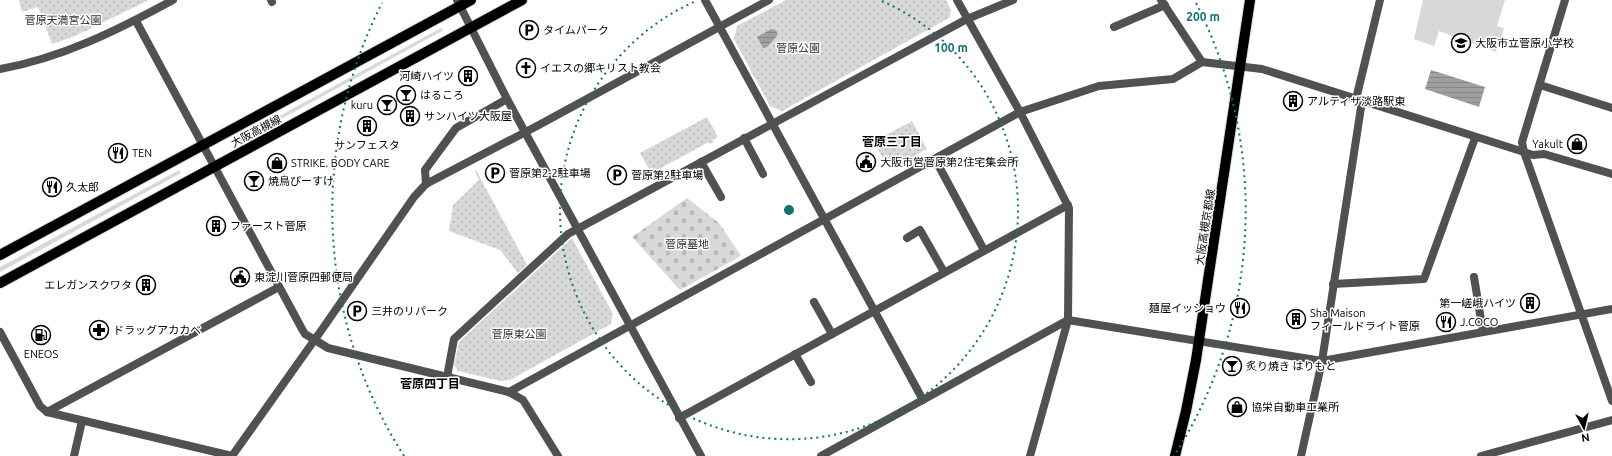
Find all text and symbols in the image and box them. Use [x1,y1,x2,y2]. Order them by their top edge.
text: 200 m [1186,10,1220,23]
park label: 菅原天満宮公園 [25,14,102,26]
parking icon: タイムパーク [518,19,540,41]
place label: タイムパーク [543,24,609,36]
school or university icon: 大阪市立菅原小学校 [1450,32,1472,54]
place label: 大阪市立菅原小学校 [1475,37,1574,49]
text: 100 m [934,41,968,54]
park label: 菅原公園 [776,42,820,54]
church icon: イエスの郷キリスト教会 [515,57,537,79]
place label: イエスの郷キリスト教会 [540,62,661,74]
building icon: 河崎ハイツ [457,65,479,87]
place label: 河崎ハイツ [399,70,454,82]
bar icon: はるころ [395,84,417,106]
place label: はるころ [420,89,464,101]
building icon: アルティザ淡路駅東 [1282,90,1304,112]
bar icon: kuru [376,94,398,116]
place label: アルティザ淡路駅東 [1307,95,1405,107]
place label: kuru [351,99,373,111]
building icon: サンハイツ大阪屋 [399,105,421,127]
place label: サンハイツ大阪屋 [424,110,512,122]
street label: 大阪高槻線 [229,113,283,149]
building icon: サンフェスタ [356,115,378,137]
shop icon: Yakult [1566,133,1588,155]
district label: 菅原三丁目 [862,135,922,148]
place label: Yakult [1532,138,1564,150]
place label: サンフェスタ [334,139,400,151]
restaurant icon: TEN [107,142,129,164]
place label: TEN [132,147,152,159]
public building icon: 大阪市営菅原第2住宅集会所 [855,151,877,173]
shop icon: STRIKE. BODY CARE [266,152,288,174]
place label: 大阪市営菅原第2住宅集会所 [880,156,1019,168]
place label: STRIKE. BODY CARE [291,157,390,169]
parking icon: 菅原第2-2駐車場 [484,162,506,184]
parking icon: 菅原第2駐車場 [606,164,628,186]
place label: 菅原第2-2駐車場 [509,167,591,179]
place label: 菅原第2駐車場 [631,169,703,181]
bar icon: 焼鳥ぴーすけ [243,170,265,192]
place label: 焼鳥ぴーすけ [268,175,334,187]
restaurant icon: 久太郎 [41,176,63,198]
place label: 久太郎 [66,181,99,193]
street label: 大阪高槻京都線 [1193,188,1217,266]
centre of rings [782,203,796,217]
building icon: ファースト菅原 [205,215,227,237]
place label: ファースト菅原 [230,220,306,232]
park label: 菅原墓地 [665,238,709,250]
public building icon: 東淀川菅原四郵便局 [229,266,251,288]
place label: 東淀川菅原四郵便局 [254,271,353,283]
building icon: エレガンスクワタ [135,274,157,296]
place label: エレガンスクワタ [44,279,132,291]
building icon: 第一嵯峨ハイツ [1519,292,1541,314]
restaurant icon: 麺屋イッショウ [1229,297,1251,319]
place label: 第一嵯峨ハイツ [1439,297,1516,309]
parking icon: 三井のリパーク [346,300,368,322]
place label: 麺屋イッショウ [1149,302,1226,314]
place label: 三井のリパーク [371,305,448,317]
place label: Sha Maison フィールドライト菅原 [1310,307,1420,332]
building icon: Sha Maison フィールドライト菅原 [1285,308,1307,330]
restaurant icon: J.COCO [1435,311,1457,333]
place label: J.COCO [1460,316,1498,328]
pharmacy icon: ドラッグアカカベ [88,319,110,341]
fuel station icon: ENEOS [30,324,52,346]
place label: ドラッグアカカベ [113,324,201,336]
park label: 菅原東公園 [492,328,547,340]
place label: ENEOS [24,348,58,360]
bar icon: 炙り焼き はりもと [1221,355,1243,377]
place label: 炙り焼き はりもと [1246,360,1336,372]
district label: 菅原四丁目 [400,377,460,390]
shop icon: 協栄自動車工業所 [1226,396,1248,418]
place label: 協栄自動車工業所 [1251,401,1340,413]
north arrow [1564,408,1604,448]
text: N [1580,431,1590,444]

